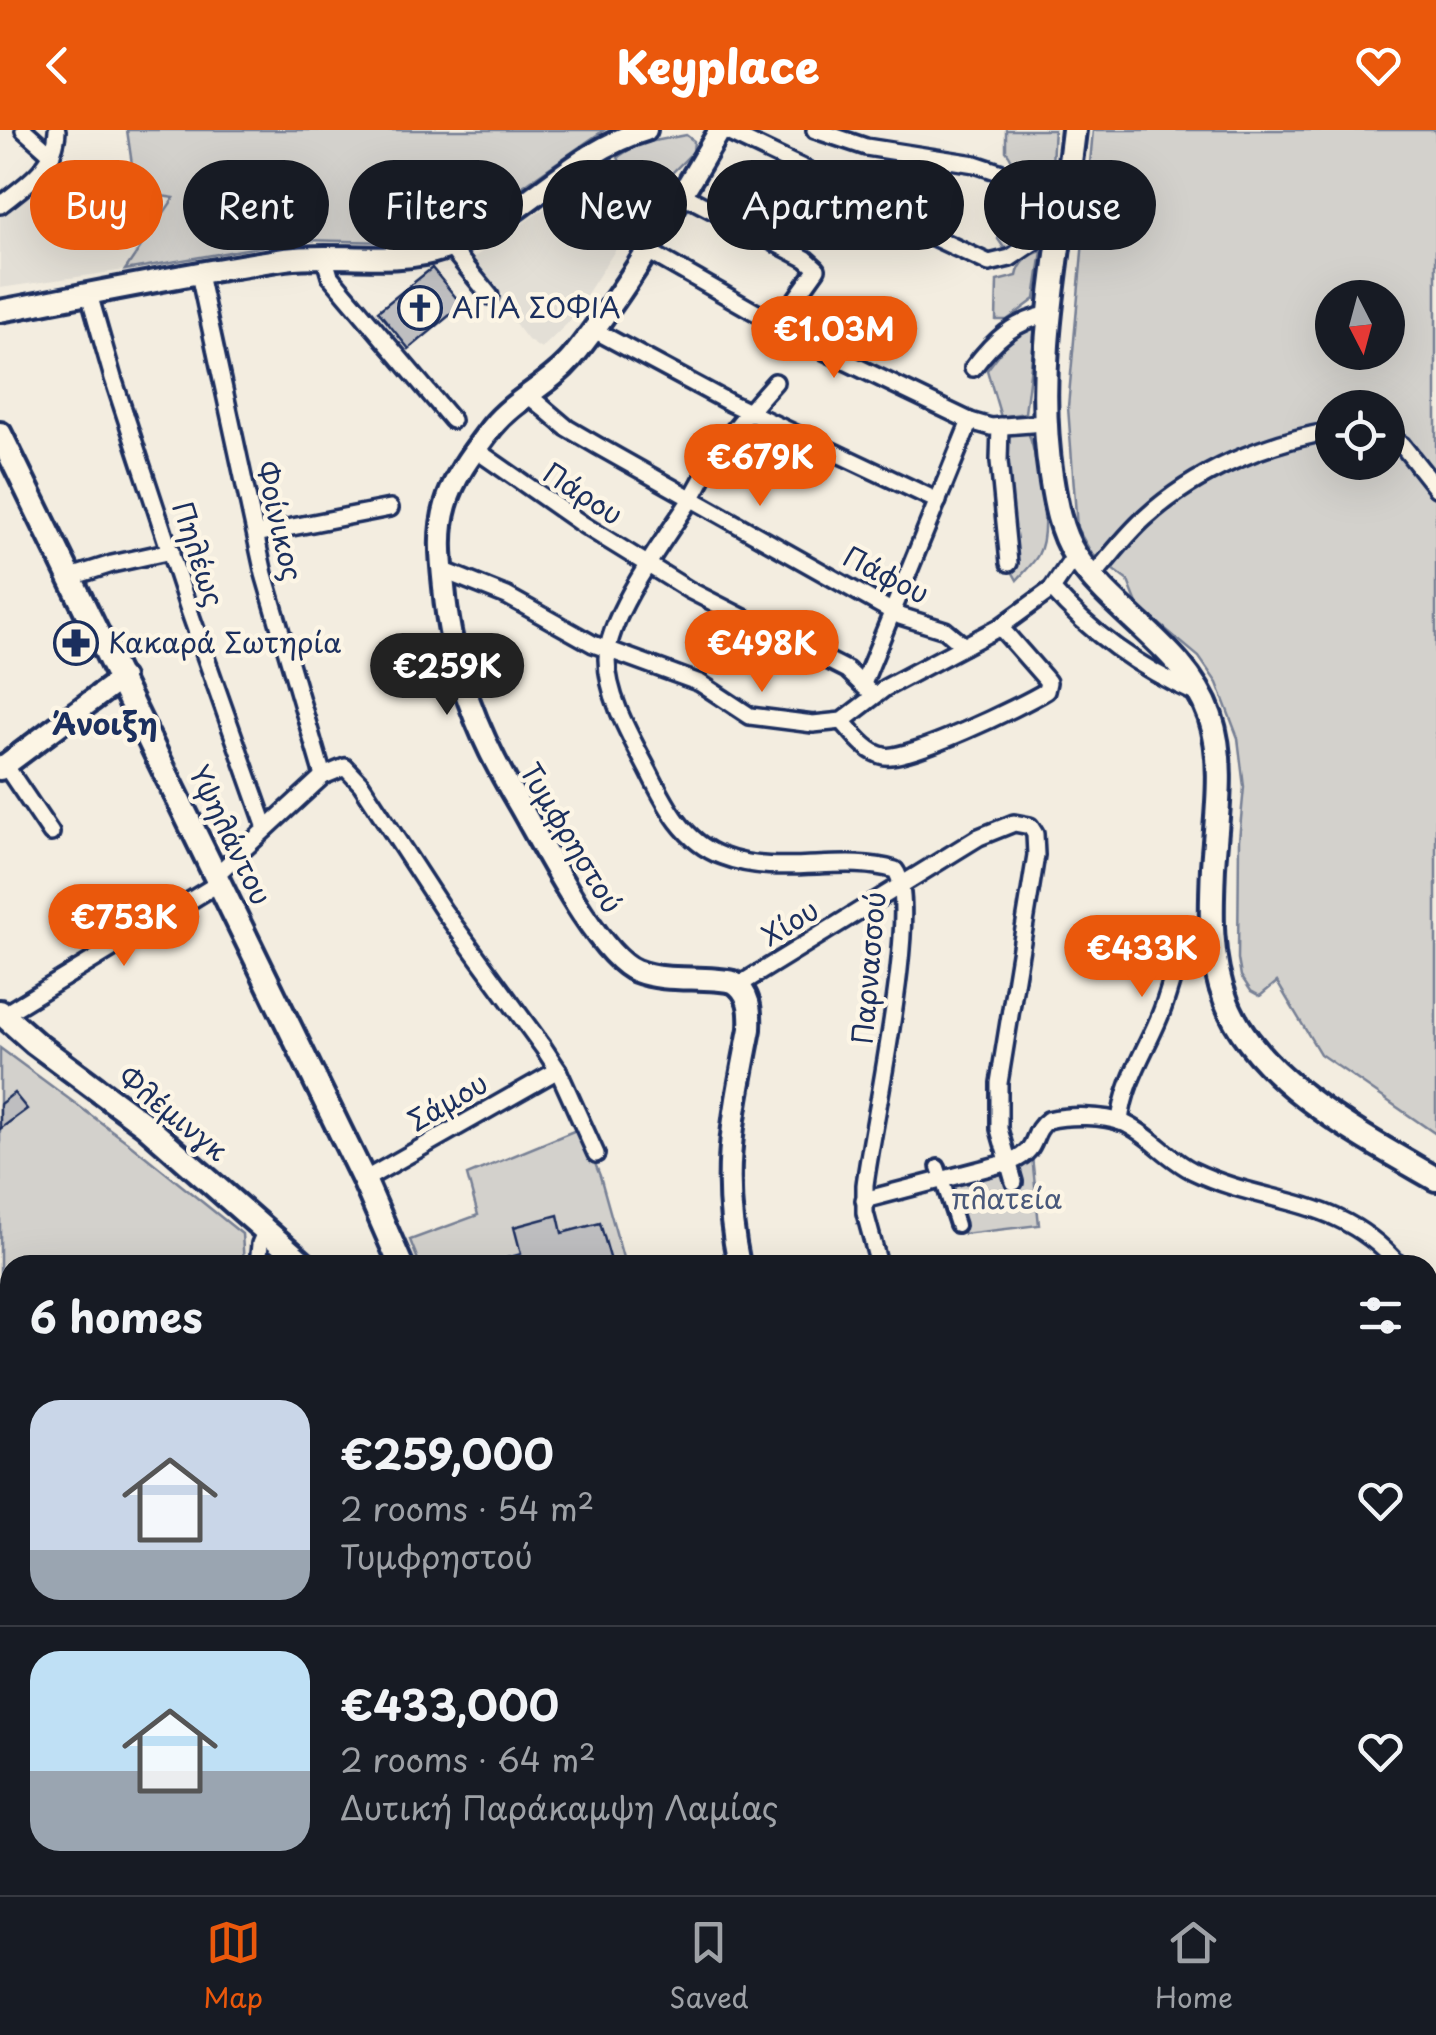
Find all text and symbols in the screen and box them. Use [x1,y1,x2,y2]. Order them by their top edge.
text: Keyplace [617,31,819,99]
icon: back [30,38,85,93]
icon: heart [1351,38,1406,93]
chip: Buy [30,160,163,250]
chip: Rent [183,160,329,250]
chip: Filters [349,160,523,250]
chip: New [543,160,687,250]
chip: Apartment [707,160,964,250]
chip: House [984,160,1156,250]
north arrow [1315,280,1405,370]
map controls [1315,280,1405,480]
church icon: ΑΓΙΑ ΣΟΦΙΑ [397,285,443,331]
place label: ΑΓΙΑ ΣΟΦΙΑ [452,285,621,328]
pin: €1.03M [753,296,915,381]
text: €1.03M [773,304,895,352]
button: locate [1315,390,1405,480]
pin: €679K [690,424,830,509]
text: €679K [706,432,814,480]
street label: Πάρου [535,451,632,535]
street label: Φοίνικος [246,456,315,585]
street label: Πηλέως [162,495,237,612]
street label: Πάφου [836,534,937,614]
pin: €498K [692,610,832,695]
text: €498K [707,618,817,666]
pharmacy icon: Κακαρά Σωτηρία [53,620,99,666]
place label: Κακαρά Σωτηρία [108,620,342,663]
pin: €259K [377,633,517,718]
text: €259K [392,641,502,689]
district label: Άνοιξη [52,700,158,745]
street label: Τυμφρηστού [510,754,634,921]
street label: Υψηλάντου [179,757,284,912]
pin: €753K [54,884,194,969]
street label: Χίου [752,887,826,956]
street label: Παρνασσού [839,890,896,1046]
text: €753K [70,892,178,940]
pin: €433K [1072,915,1212,1000]
text: €433K [1086,923,1198,971]
street label: Φλέμινγκ [110,1055,238,1171]
street label: Σάμου [399,1061,495,1141]
park label: πλατεία [952,1176,1063,1219]
text: 6 homes [30,1284,203,1347]
icon: filters [1353,1288,1408,1343]
text: €259,000 [340,1421,554,1484]
icon: home [110,1440,230,1560]
icon: heart [1353,1473,1408,1528]
text: 2 rooms · 54 m² [340,1484,594,1532]
text: Τυμφρηστού [340,1532,533,1580]
text: €433,000 [340,1672,559,1735]
icon: home [110,1691,230,1811]
icon: heart [1353,1724,1408,1779]
text: 2 rooms · 64 m² [340,1735,596,1783]
text: Δυτική Παράκαμψη Λαμίας [340,1783,778,1831]
tab: Map [203,1915,263,2018]
tab: Saved [669,1915,749,2018]
tab: Home [1155,1915,1233,2018]

